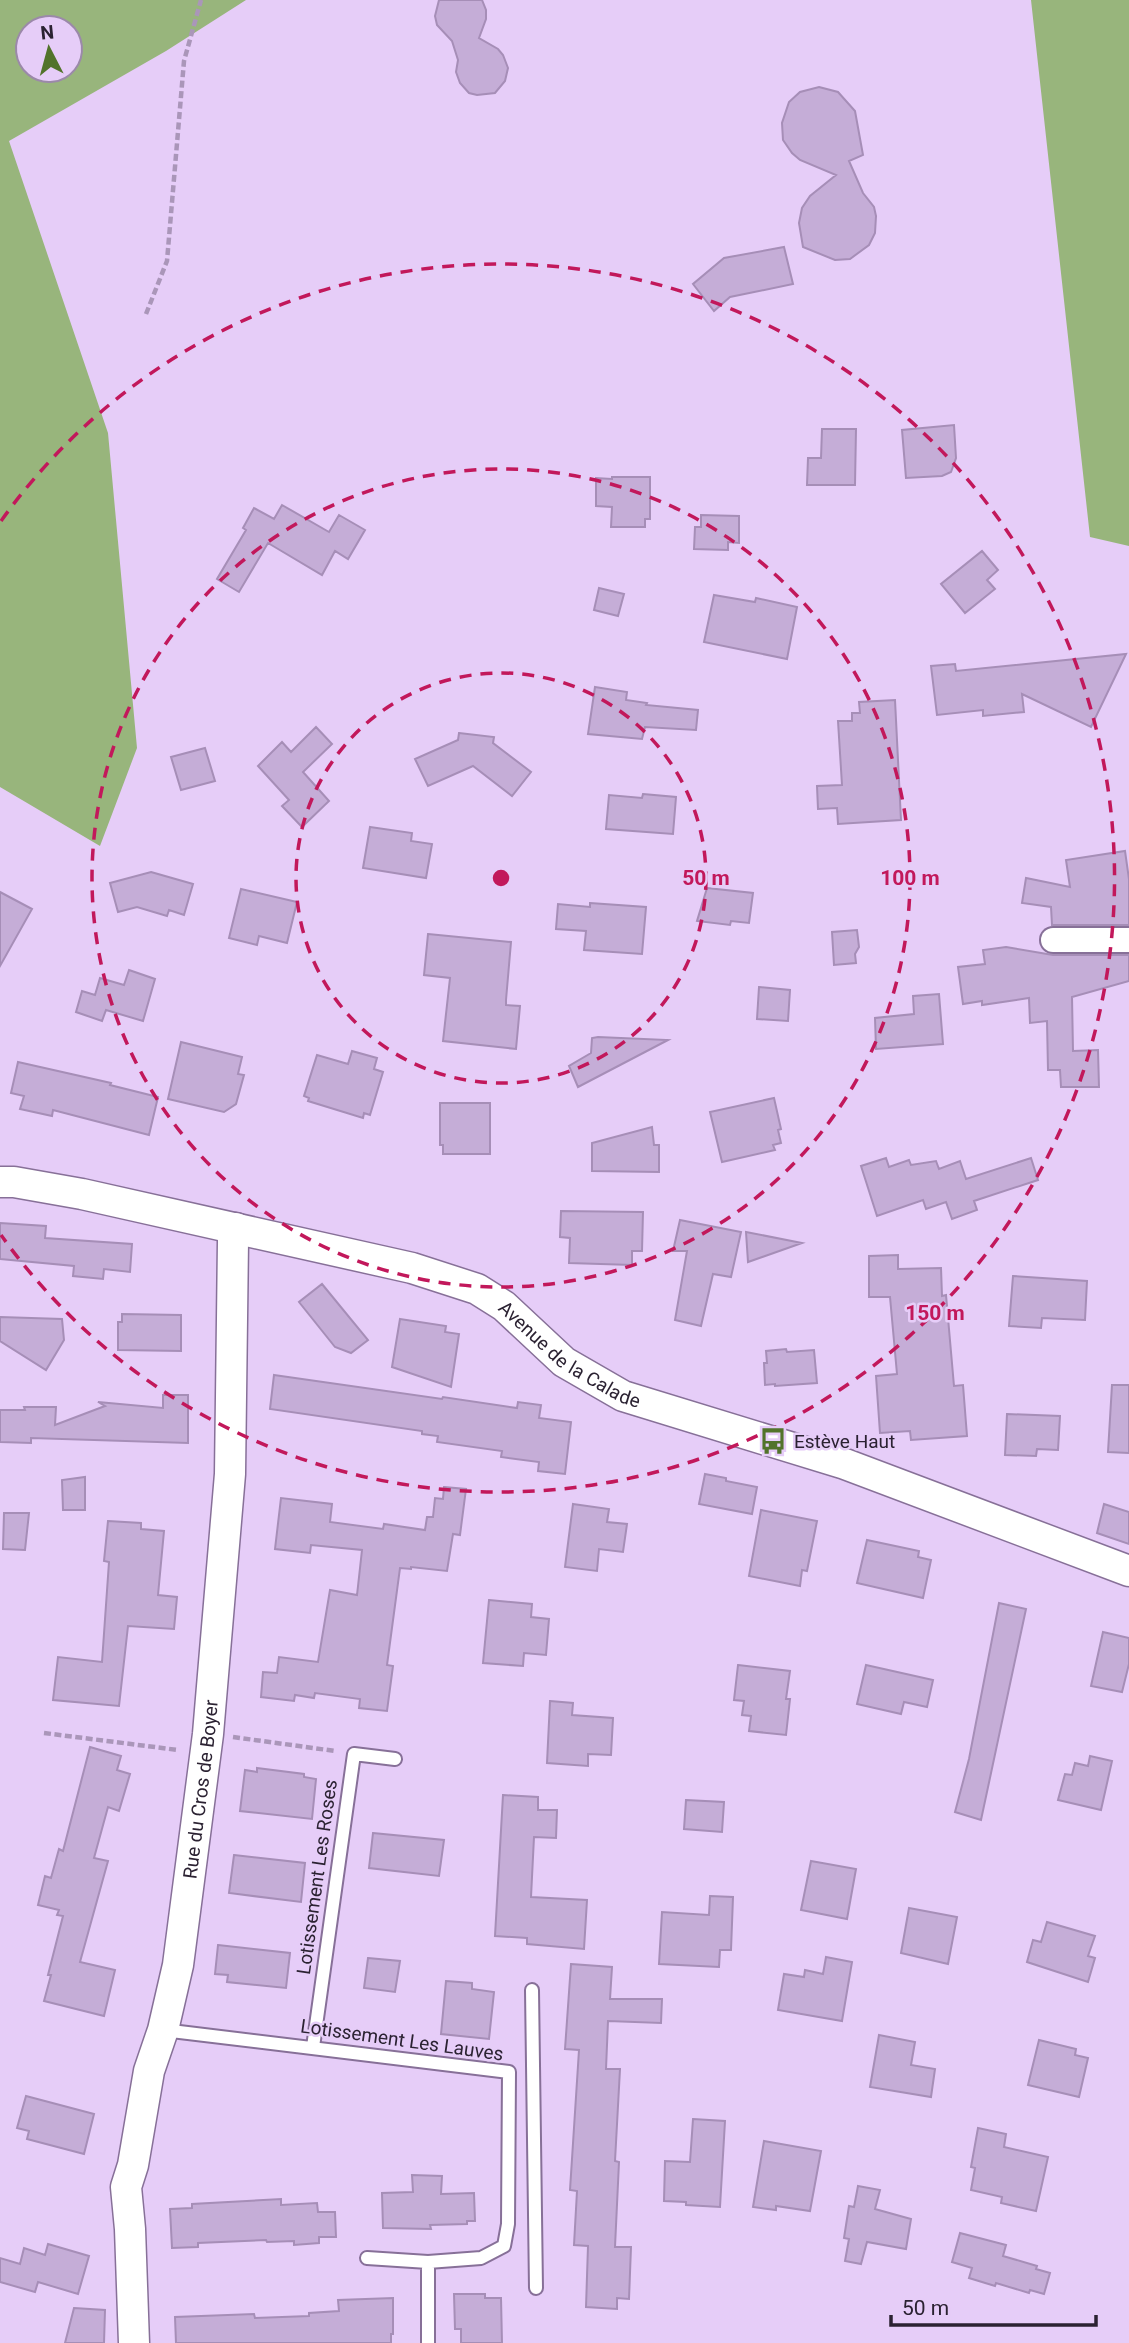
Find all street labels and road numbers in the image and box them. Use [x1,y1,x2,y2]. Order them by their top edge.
street label: Avenue de la Calade [494,1296,643,1412]
street label: Rue du Cros de Boyer [178,1698,222,1880]
street label: Lotissement Les Roses [292,1778,342,1976]
street label: Lotissement Les Lauves [299,2014,505,2066]

